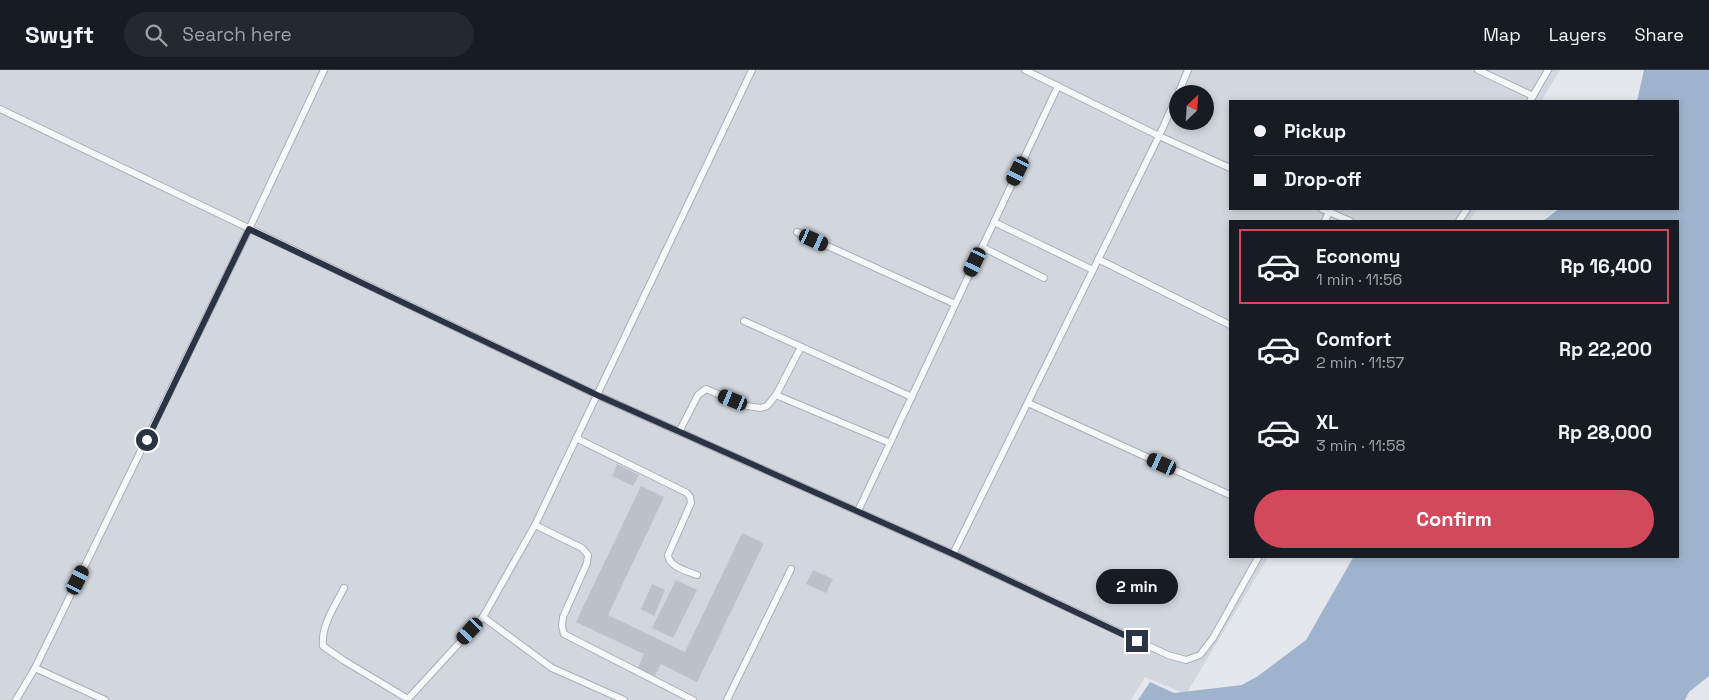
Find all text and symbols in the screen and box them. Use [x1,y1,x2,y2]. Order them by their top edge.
search box [124,12,474,57]
text: Swyft [25,19,94,50]
icon: search [142,21,170,49]
text: Search here [182,22,292,47]
text: Map [1483,23,1521,46]
text: Layers [1549,23,1606,46]
text: Share [1634,23,1684,46]
north arrow [1169,85,1214,130]
map controls [1169,85,1214,130]
text: Pickup [1284,119,1346,144]
car [1004,154,1031,188]
text: Drop-off [1284,167,1362,192]
car [797,227,830,253]
icon: car [1256,244,1301,289]
text: Economy [1316,244,1400,269]
car [961,245,988,279]
text: Rp 16,400 [1560,254,1652,279]
text: 1 min · 11:56 [1316,269,1402,290]
icon: car [1256,327,1301,372]
text: Comfort [1316,327,1392,352]
text: Rp 22,200 [1559,337,1652,362]
text: 2 min · 11:57 [1316,352,1404,373]
car [716,387,749,413]
icon: car [1256,410,1301,455]
text: XL [1316,410,1339,435]
text: Rp 28,000 [1558,420,1652,445]
route start [136,429,158,451]
text: 3 min · 11:58 [1316,435,1405,456]
car [1145,451,1178,477]
button: Confirm [1254,490,1654,548]
car [64,563,91,597]
callout: 2 min [1096,568,1178,604]
text: 2 min [1116,576,1158,597]
car [454,615,485,647]
route end [1126,630,1148,652]

